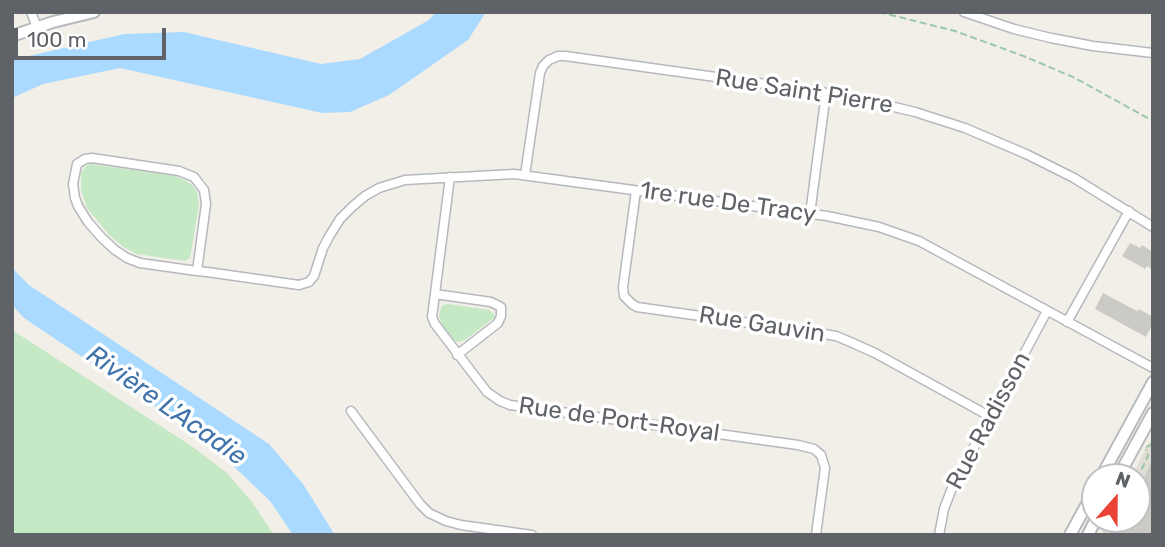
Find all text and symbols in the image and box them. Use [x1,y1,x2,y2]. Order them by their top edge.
scale bar [18,14,170,58]
text: 100 m [27,27,86,52]
street label: Rue Saint Pierre [713,64,895,120]
street label: 1re rue De Tracy [638,176,818,230]
street label: Rue Gauvin [697,301,827,349]
water label: Rivière L'Acadie [80,339,252,473]
street label: Rue Radisson [941,347,1037,495]
street label: Rue de Port-Royal [517,392,721,448]
north arrow [1081,463,1151,533]
text: N [1112,467,1133,493]

